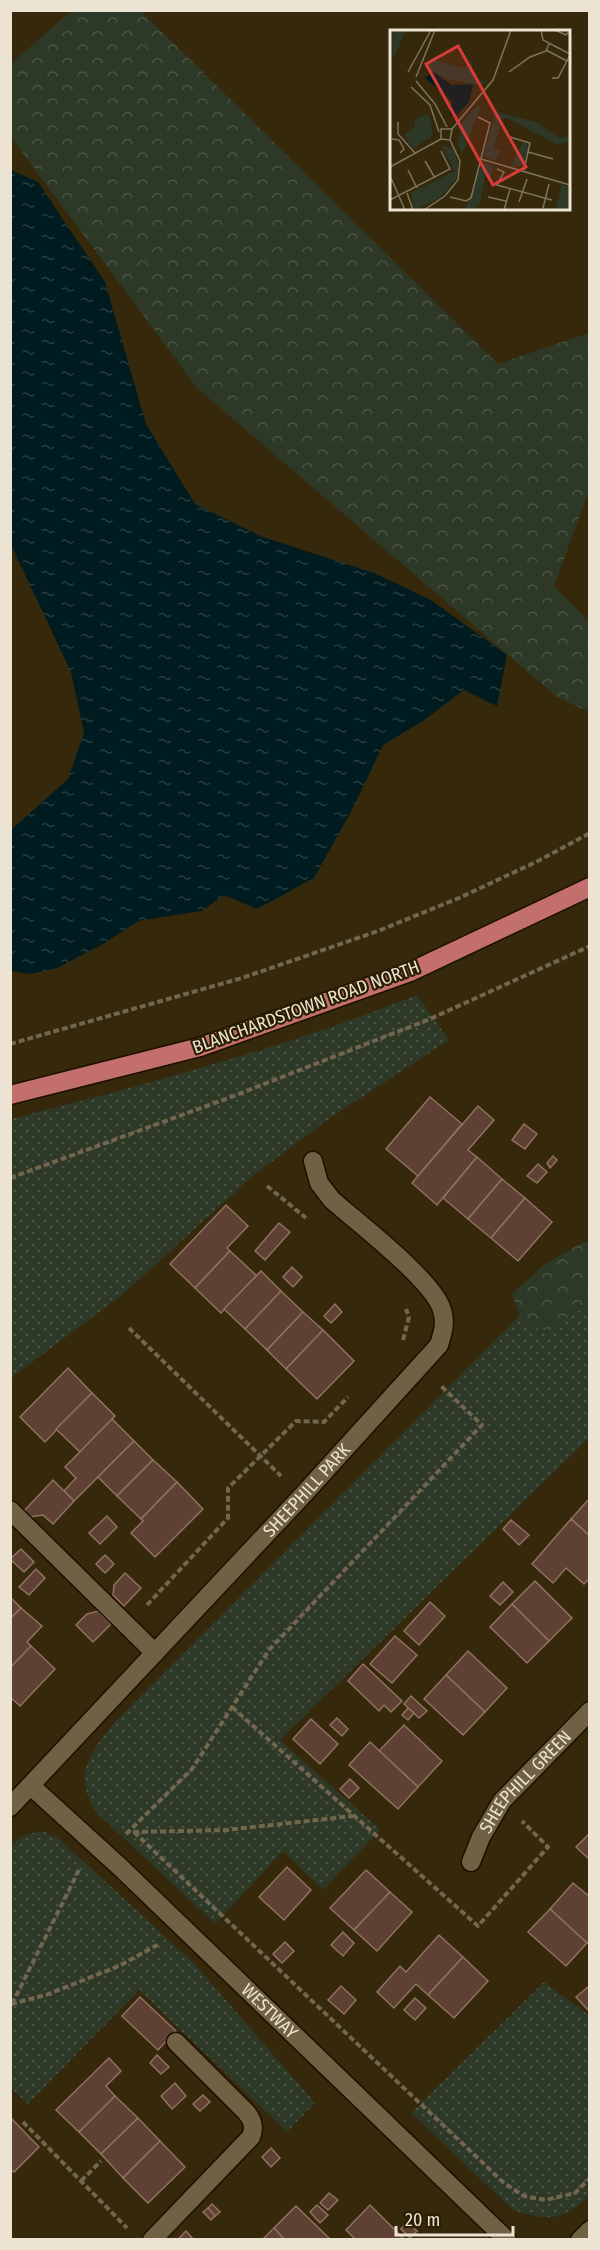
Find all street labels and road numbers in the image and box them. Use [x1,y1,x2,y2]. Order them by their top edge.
street label: BLANCHARDSTOWN ROAD NORTH [189,956,423,1058]
street label: SHEEPHILL PARK [258,1439,355,1542]
street label: SHEEPHILL GREEN [475,1726,576,1837]
street label: WESTWAY [237,1979,302,2043]

